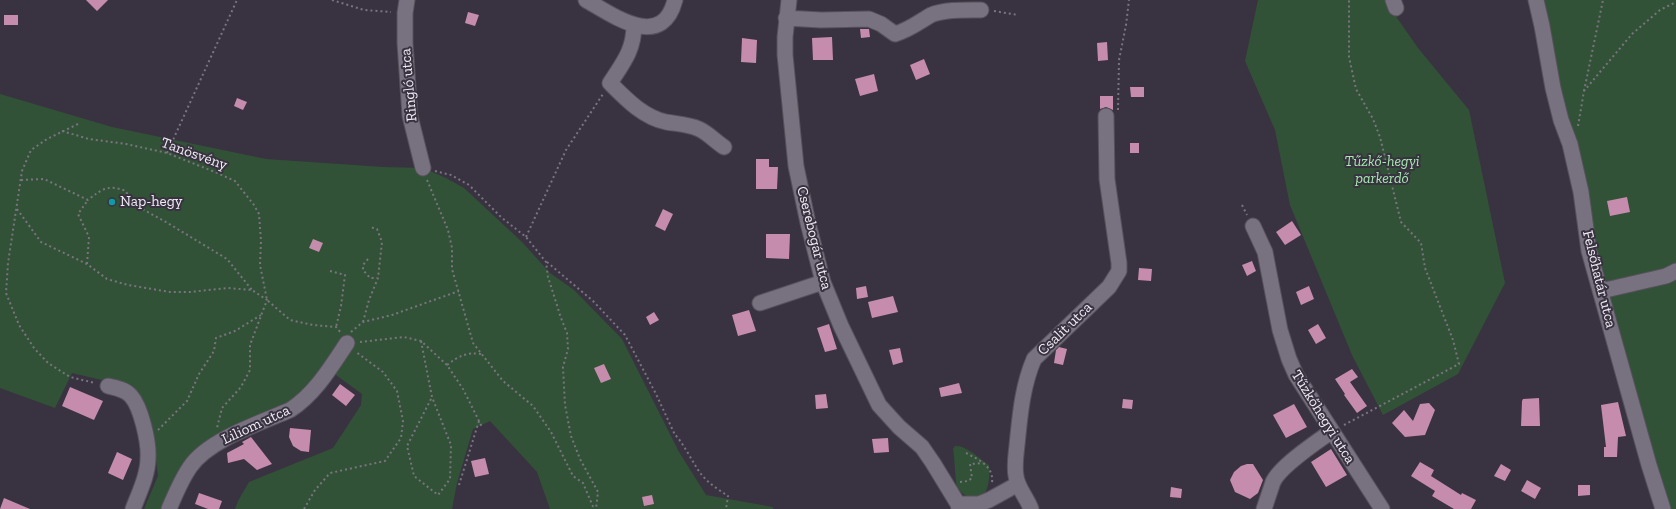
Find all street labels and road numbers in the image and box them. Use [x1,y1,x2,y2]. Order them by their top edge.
street label: Ringló utca [397,48,421,122]
street label: Tanösvény [158,134,230,174]
street label: Cserebogár utca [792,185,836,291]
street label: Felsőhatár utca [1578,228,1620,330]
street label: Csalit utca [1034,299,1096,359]
street label: Tűzkőhegyi utca [1287,367,1359,467]
street label: Liliom utca [219,401,293,449]

